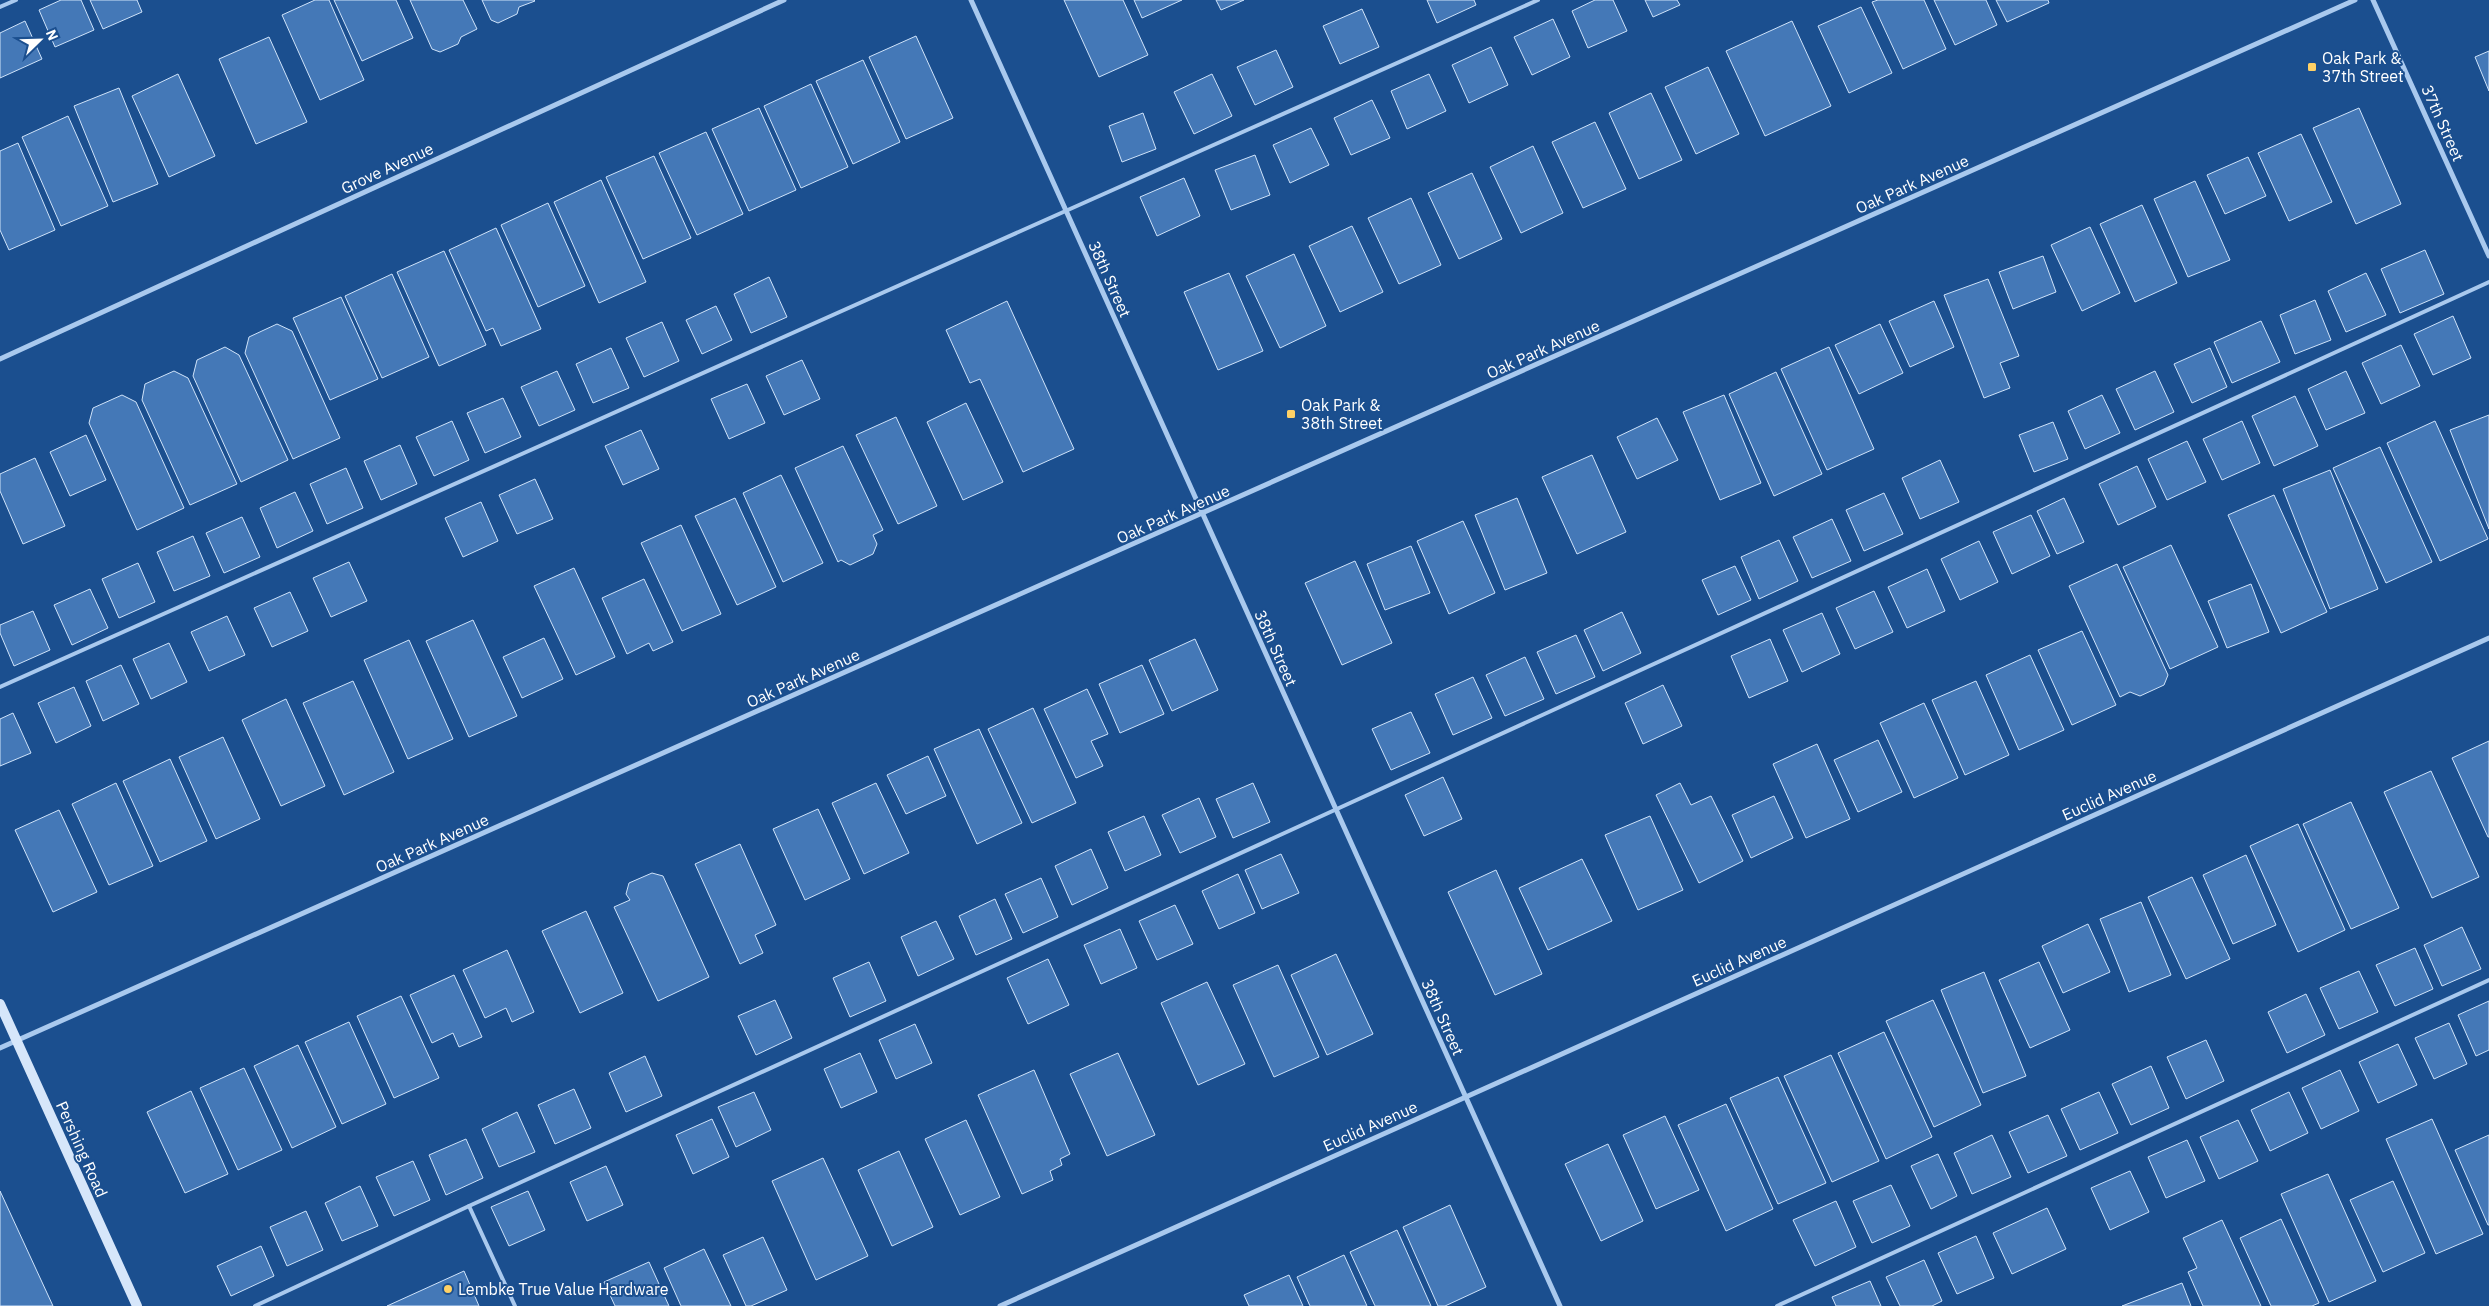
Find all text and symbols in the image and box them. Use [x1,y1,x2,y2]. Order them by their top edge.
north arrow [15,15,65,65]
text: N [42,27,62,43]
place label: Oak Park & 37th Street [2322,48,2404,86]
marker: Oak Park & 37th Street [2306,61,2318,73]
street label: 37th Street [2417,82,2469,164]
street label: Grove Avenue [338,138,436,198]
street label: Oak Park Avenue [1852,150,1972,218]
street label: 38th Street [1084,238,1136,320]
street label: Oak Park Avenue [1483,315,1603,383]
place label: Oak Park & 38th Street [1301,395,1383,433]
marker: Oak Park & 38th Street [1285,408,1297,420]
street label: Oak Park Avenue [1113,480,1233,548]
street label: 38th Street [1250,607,1302,689]
street label: Oak Park Avenue [743,644,863,712]
street label: Euclid Avenue [2059,765,2160,825]
street label: Oak Park Avenue [372,809,492,877]
street label: Euclid Avenue [1689,931,1790,991]
street label: 38th Street [1417,976,1469,1058]
street label: Euclid Avenue [1320,1096,1421,1156]
street label: Pershing Road [52,1098,112,1200]
place label: Lembke True Value Hardware [458,1279,669,1299]
marker: Lembke True Value Hardware [442,1283,454,1295]

